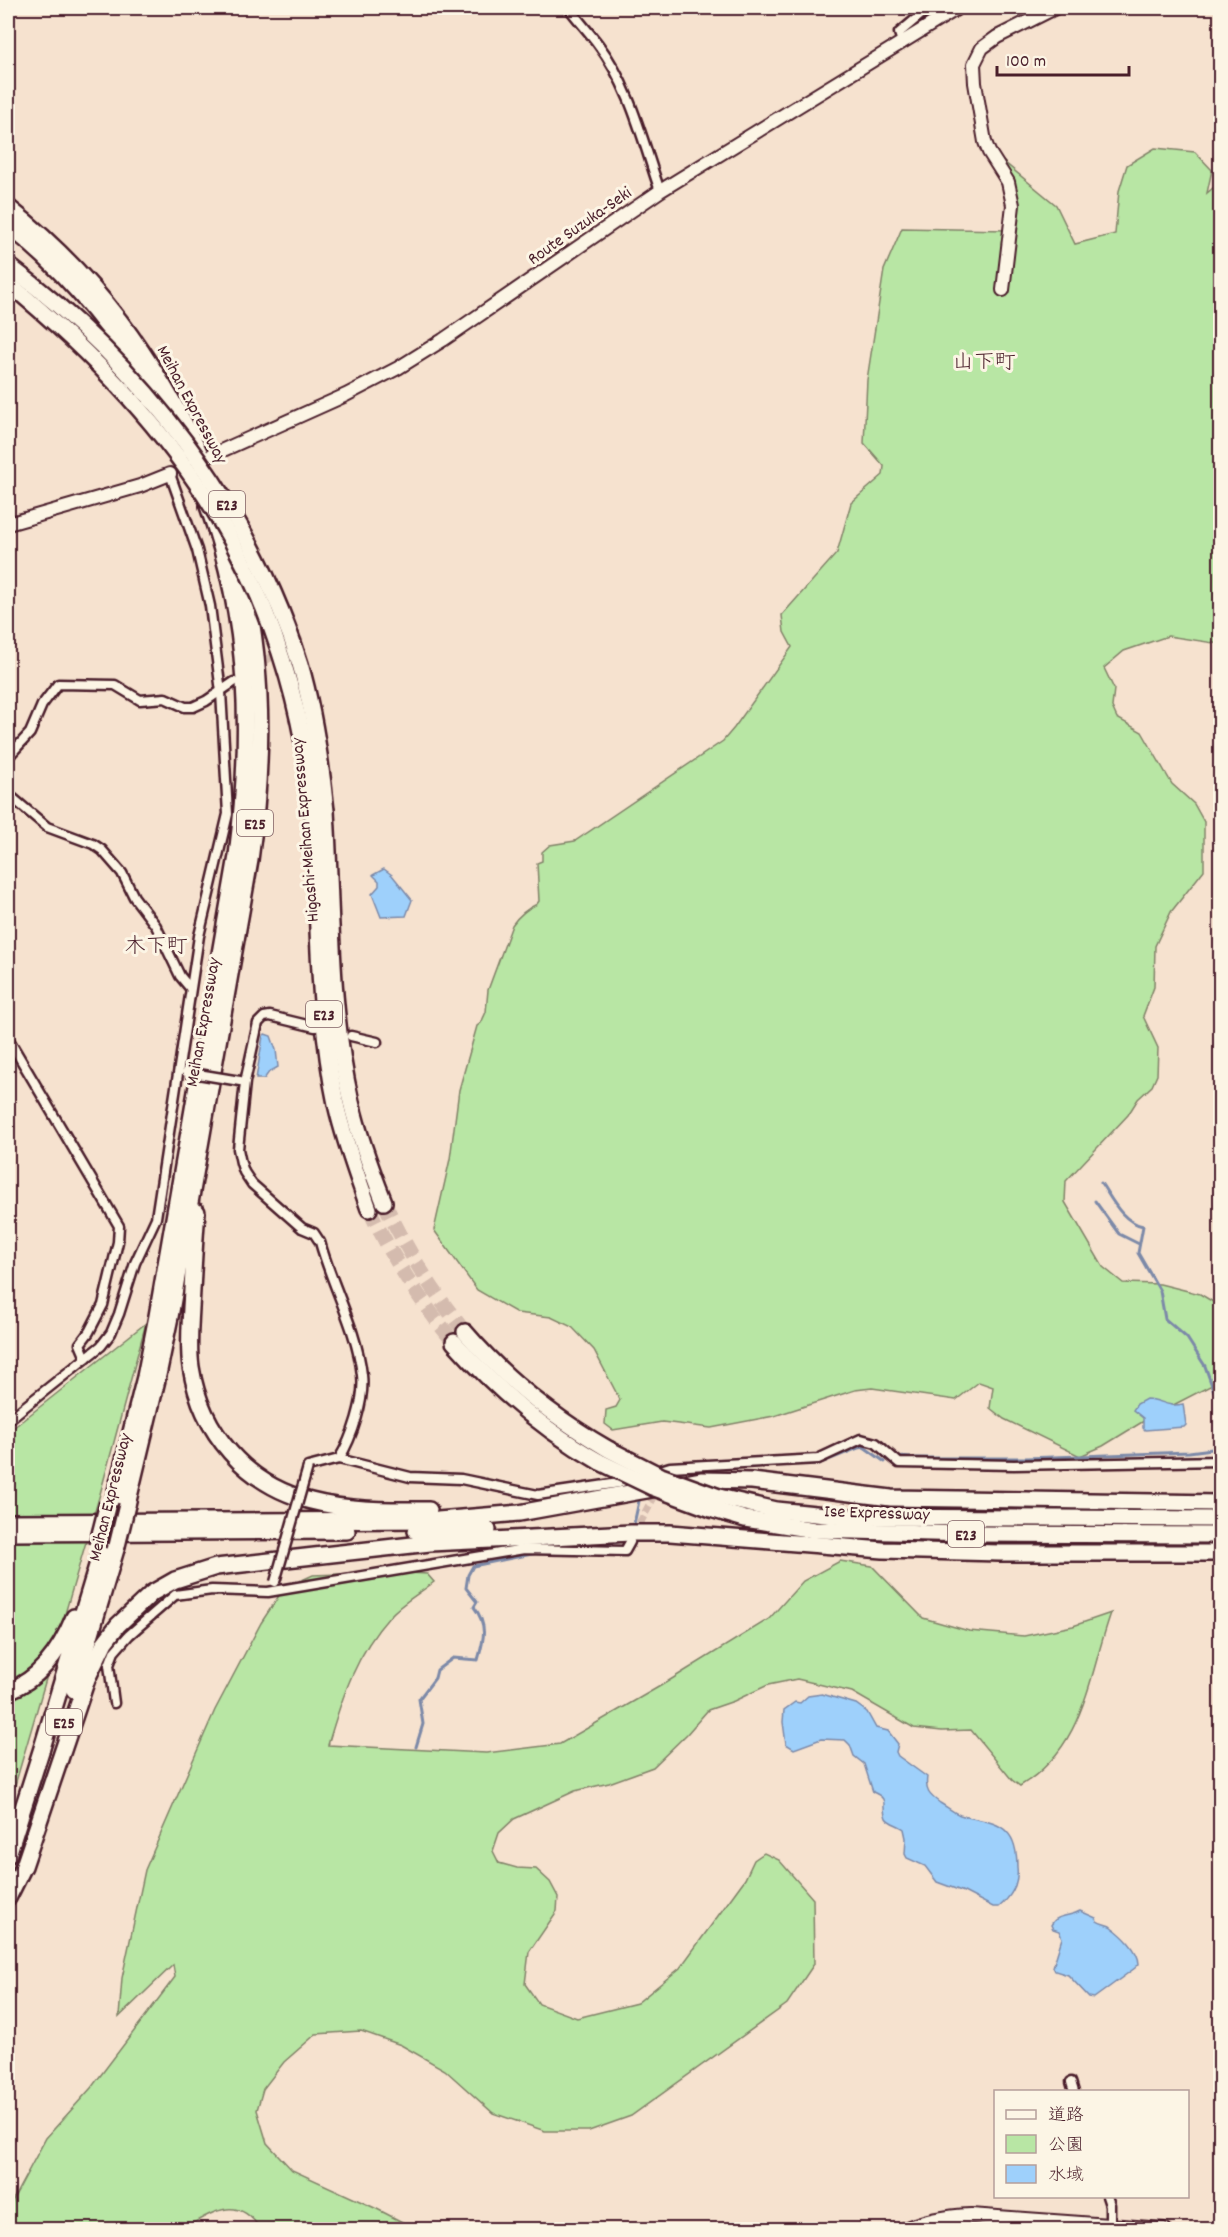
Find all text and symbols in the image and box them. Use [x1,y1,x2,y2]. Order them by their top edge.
scale bar [997,39,1129,77]
text: 100 m [1006,50,1046,75]
street label: Route Suzuka-Seki [523,182,638,272]
street label: Meihan Expressway [149,341,233,470]
district label: 山下町 [953,349,1016,379]
road number: E23 [209,491,245,517]
street label: Higashi-Meihan Expressway [286,736,327,923]
road number: E25 [237,810,273,836]
district label: 木下町 [125,933,188,963]
street label: Meihan Expressway [181,955,228,1089]
road number: E23 [306,1001,342,1027]
street label: Meihan Expressway [83,1430,140,1564]
street label: Ise Expressway [824,1500,931,1529]
road number: E23 [948,1521,984,1547]
road number: E25 [46,1709,82,1735]
legend [994,2090,1189,2198]
text: 道路 [1048,2104,1084,2129]
text: 公園 [1048,2134,1084,2159]
text: 水域 [1048,2164,1084,2189]

